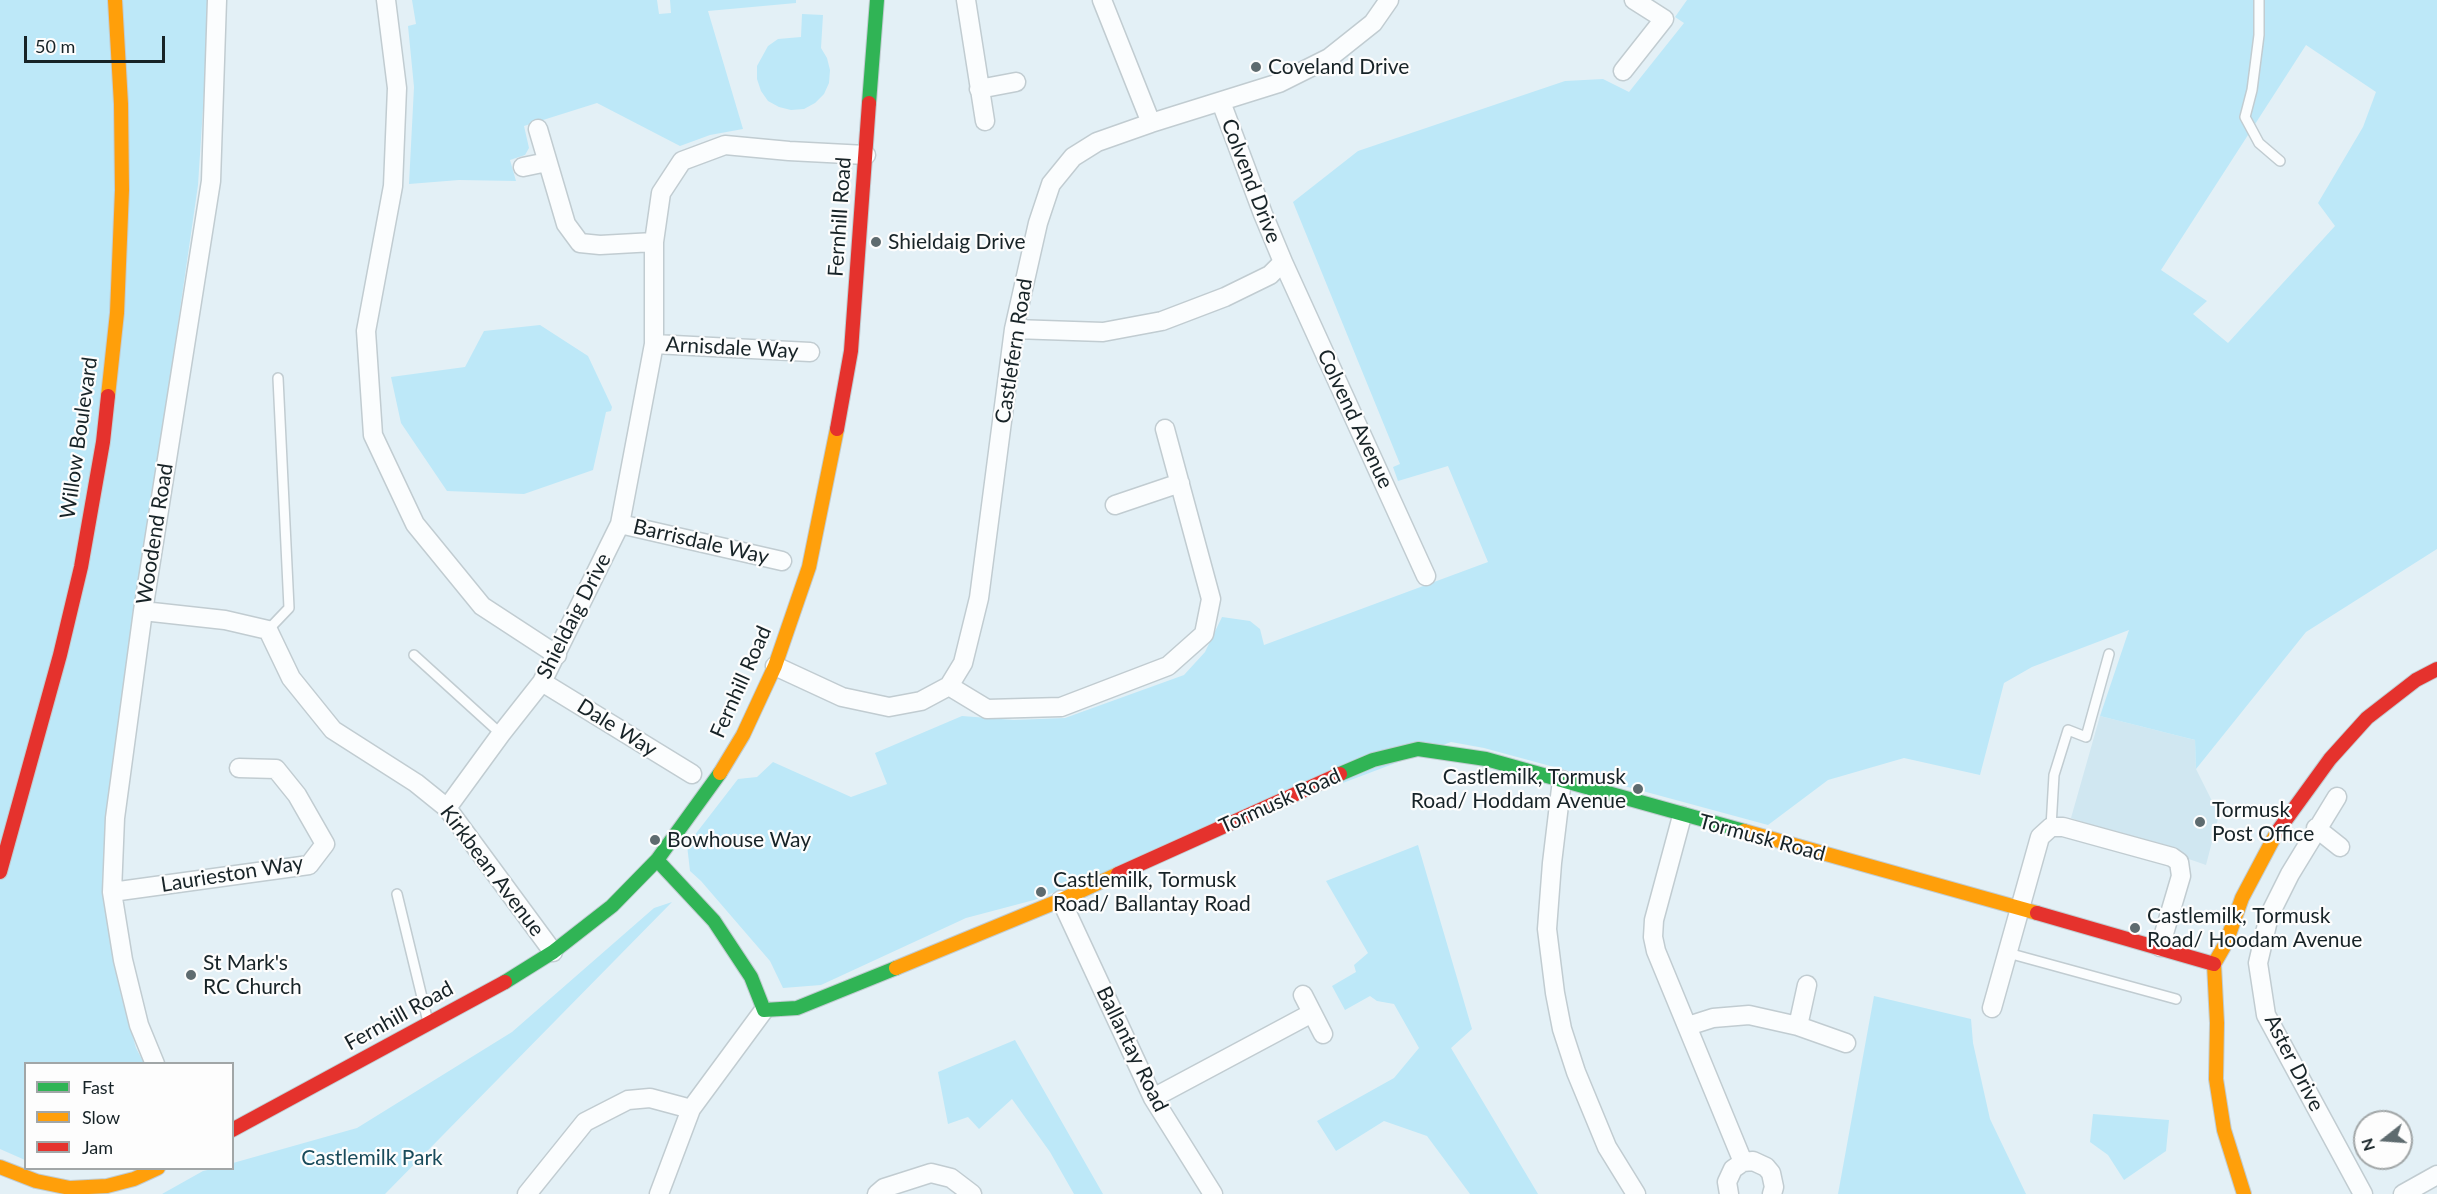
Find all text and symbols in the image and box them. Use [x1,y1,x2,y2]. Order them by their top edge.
scale bar [27,24,168,62]
text: 50 m [35,35,75,57]
place label: Coveland Drive [1268,54,1409,80]
marker: Coveland Drive [1249,60,1263,74]
street label: Colvend Drive [1216,115,1286,247]
street label: Fernhill Road [823,156,857,278]
place label: Shieldaig Drive [888,229,1026,255]
marker: Shieldaig Drive [869,235,883,249]
street label: Castlefern Road [990,277,1038,425]
street label: Arnisdale Way [665,332,799,364]
street label: Colvend Avenue [1312,345,1398,493]
street label: Willow Boulevard [55,355,103,521]
street label: Woodend Road [131,462,179,606]
street label: Barrisdale Way [631,514,771,570]
street label: Shieldaig Drive [532,549,616,683]
street label: Fernhill Road [705,622,777,742]
street label: Dale Way [573,694,661,762]
street label: Tormusk Road [1215,763,1345,839]
place label: Castlemilk, Tormusk Road/ Hoddam Avenue [1411,764,1626,814]
marker: Castlemilk, Tormusk Road/ Hoddam Avenue [1631,782,1645,796]
place label: Tormusk Post Office [2212,797,2314,847]
street label: Kirkbean Avenue [435,801,549,941]
street label: Tormusk Road [1696,809,1828,867]
marker: Tormusk Post Office [2193,815,2207,829]
place label: Bowhouse Way [667,827,811,853]
marker: Bowhouse Way [648,833,662,847]
street label: Laurieston Way [159,850,305,898]
place label: Castlemilk, Tormusk Road/ Ballantay Road [1053,867,1251,917]
marker: Castlemilk, Tormusk Road/ Ballantay Road [1034,885,1048,899]
place label: Castlemilk, Tormusk Road/ Hoodam Avenue [2147,903,2362,953]
marker: Castlemilk, Tormusk Road/ Hoodam Avenue [2128,921,2142,935]
place label: St Mark's RC Church [203,950,302,1000]
marker: St Mark's RC Church [184,968,198,982]
street label: Fernhill Road [340,976,458,1056]
street label: Ballantay Road [1091,982,1173,1116]
street label: Aster Drive [2259,1011,2329,1115]
legend [24,1062,234,1170]
text: Fast [82,1076,114,1098]
text: Slow [82,1106,120,1128]
north arrow [2353,1110,2413,1170]
text: Jam [82,1136,113,1158]
text: N [2356,1136,2378,1154]
park label: Castlemilk Park [301,1145,443,1171]

